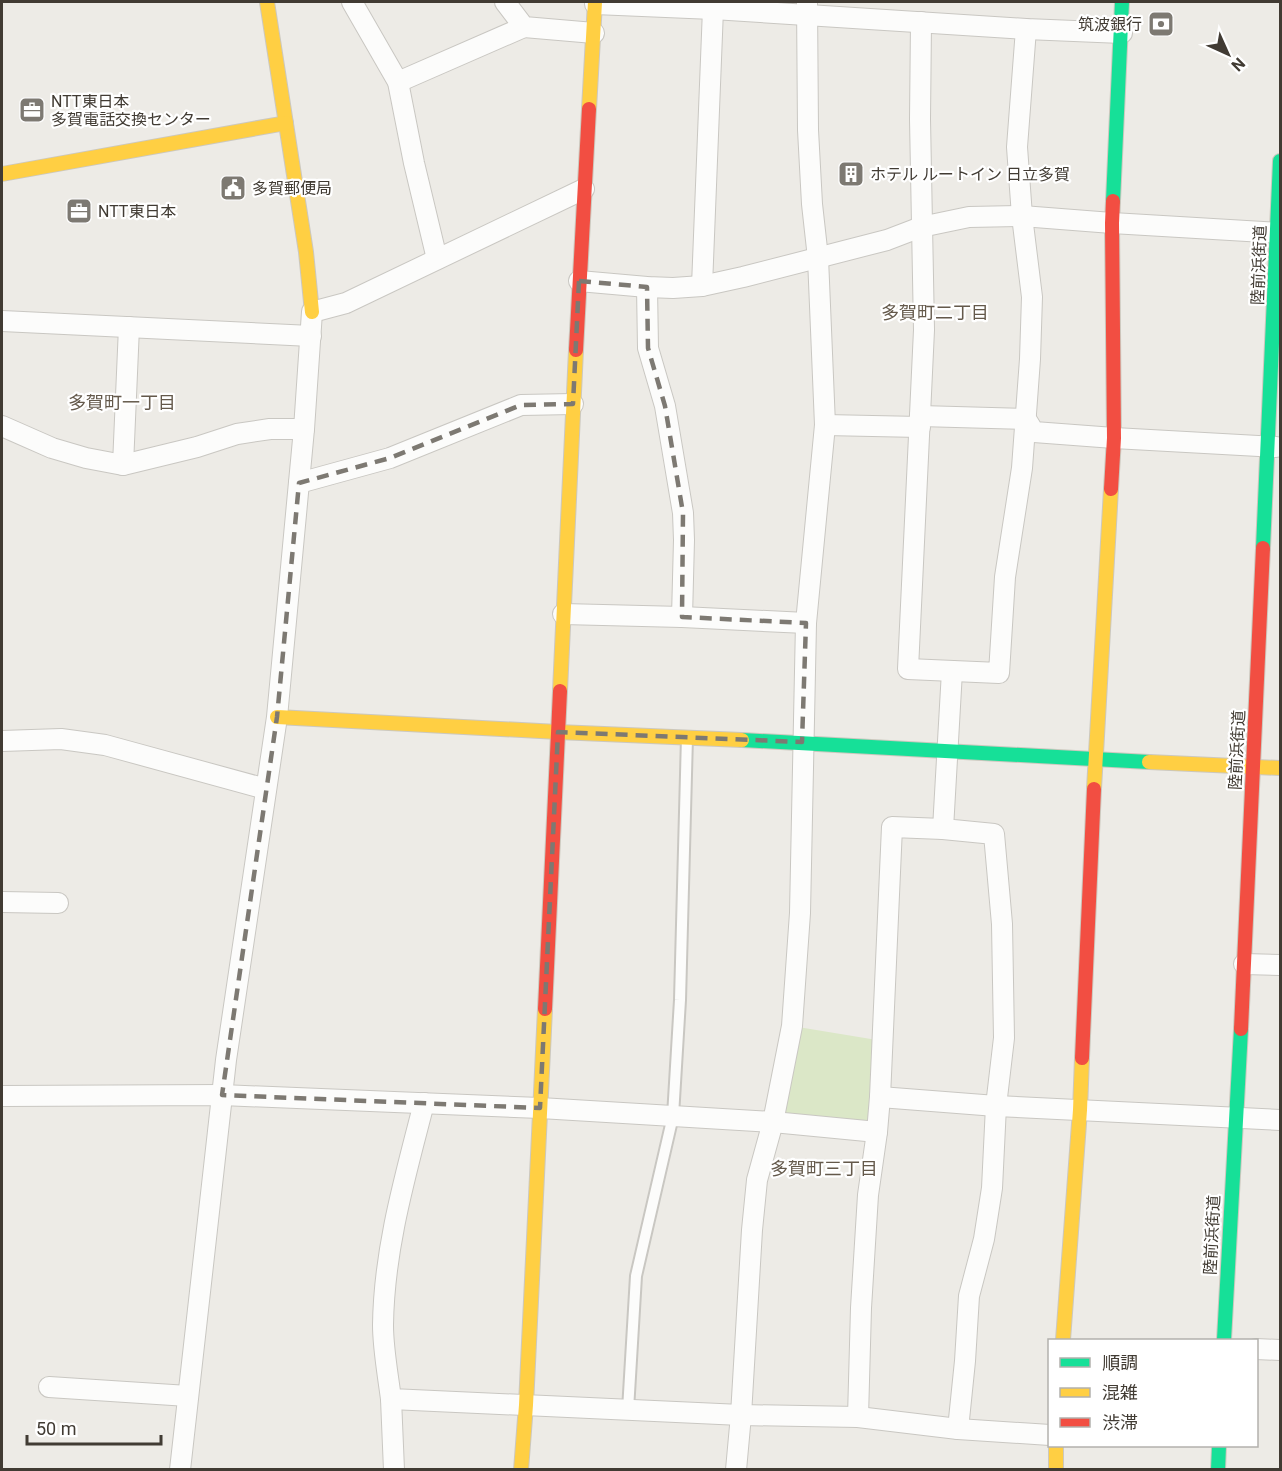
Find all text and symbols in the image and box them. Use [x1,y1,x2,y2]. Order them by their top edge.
bank icon: 筑波銀行 [1146,9,1176,39]
place label: 筑波銀行 [1078,15,1142,34]
north arrow [1198,24,1258,84]
text: N [1228,54,1249,75]
place label: NTT東日本 多賀電話交換センター [51,92,211,129]
office icon: NTT東日本 多賀電話交換センター [17,95,47,125]
building icon: ホテル ルートイン 日立多賀 [836,159,866,189]
place label: ホテル ルートイン 日立多賀 [870,165,1070,184]
public building icon: 多賀郵便局 [218,173,248,203]
place label: 多賀郵便局 [252,179,332,198]
office icon: NTT東日本 [64,196,94,226]
place label: NTT東日本 [98,202,176,221]
street label: 陸前浜街道 [1248,225,1270,305]
district label: 多賀町二丁目 [881,302,989,323]
district label: 多賀町一丁目 [68,392,176,413]
street label: 陸前浜街道 [1225,710,1249,790]
district label: 多賀町三丁目 [770,1158,878,1179]
street label: 陸前浜街道 [1200,1195,1224,1275]
legend [1048,1339,1258,1447]
text: 順調 [1102,1352,1138,1373]
text: 混雑 [1102,1382,1138,1403]
scale bar [27,1408,160,1446]
text: 渋滞 [1102,1412,1138,1433]
text: 50 m [36,1418,76,1439]

